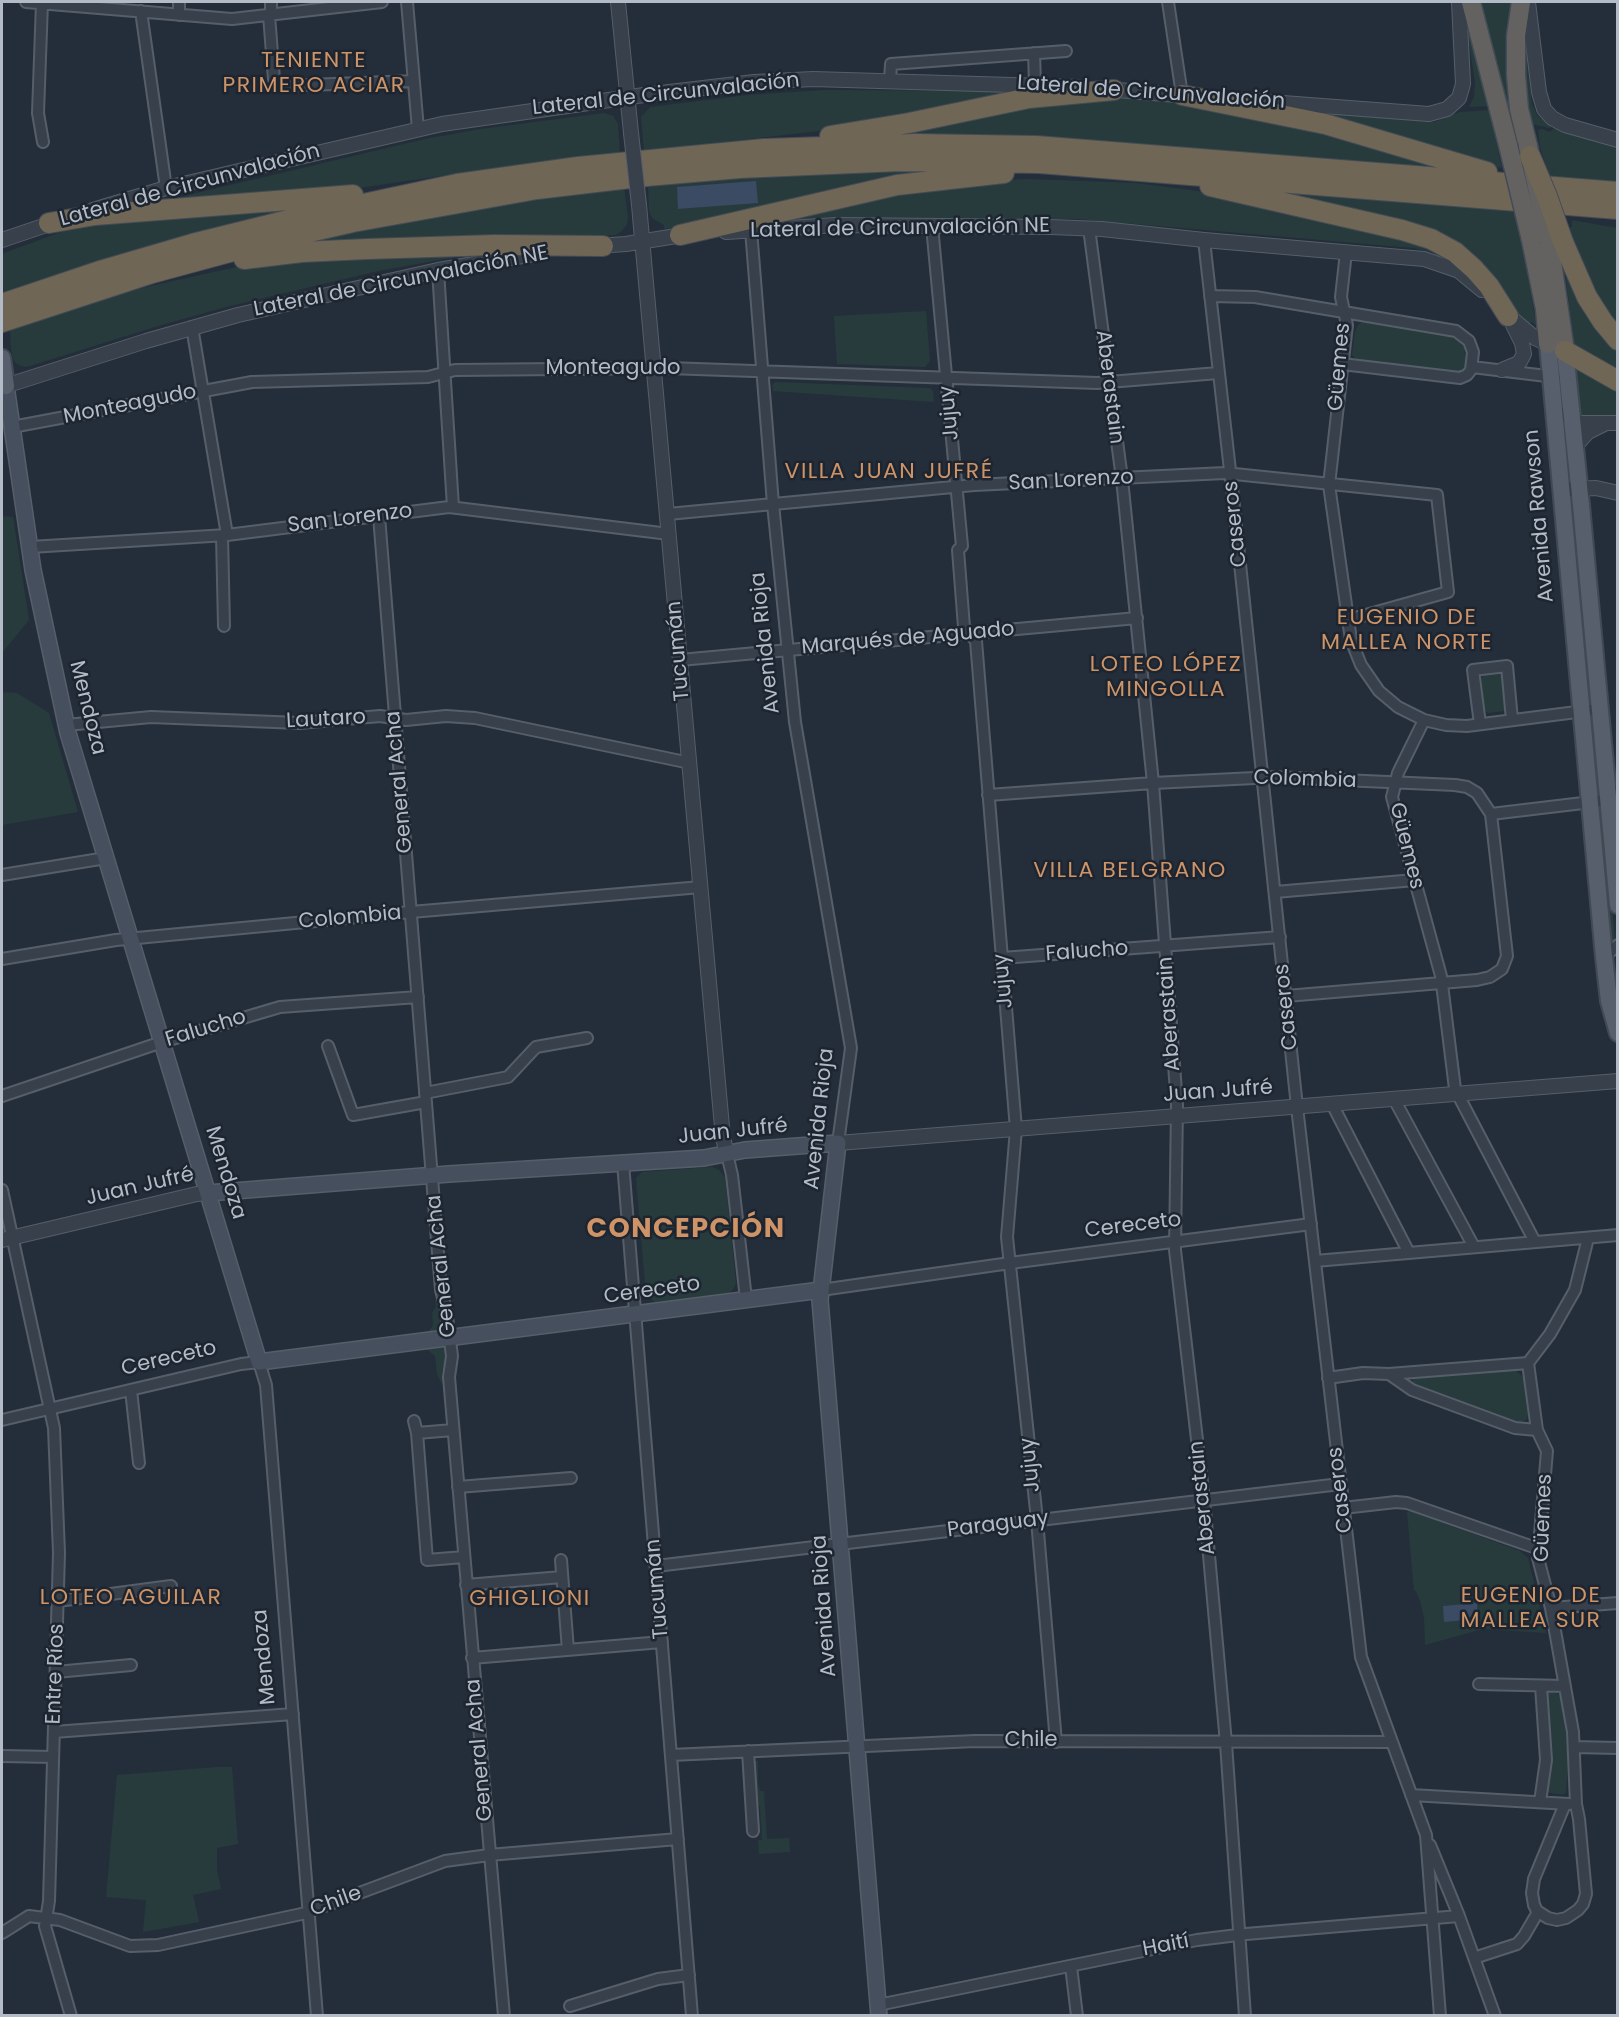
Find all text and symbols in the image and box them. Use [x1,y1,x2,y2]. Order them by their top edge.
district label: TENIENTE PRIMERO ACIAR [222,48,406,100]
street label: Lateral de Circunvalación [531,68,801,122]
street label: Lateral de Circunvalación [1016,71,1286,115]
street label: Lateral de Circunvalación [57,139,323,233]
street label: Lateral de Circunvalación NE [750,214,1050,244]
street label: Lateral de Circunvalación NE [252,241,550,323]
street label: Güemes [1324,322,1356,412]
street label: Aberastain [1089,328,1129,446]
street label: Monteagudo [545,356,681,382]
street label: Monteagudo [61,380,199,430]
street label: Jujuy [935,384,965,442]
street label: Avenida Rawson [1520,428,1560,604]
district label: VILLA JUAN JUFRÉ [785,459,993,485]
street label: San Lorenzo [1008,465,1134,497]
street label: Caseros [1219,480,1253,568]
street label: San Lorenzo [286,499,414,539]
street label: Avenida Rioja [746,571,786,715]
street label: Tucumán [662,600,696,702]
district label: EUGENIO DE MALLEA NORTE [1321,605,1493,656]
street label: Marqués de Aguado [800,617,1016,661]
district label: LOTEO LÓPEZ MINGOLLA [1090,652,1242,704]
street label: Mendoza [63,658,111,758]
street label: Lautaro [285,705,367,735]
street label: General Acha [381,710,419,854]
street label: Colombia [1253,766,1357,794]
street label: Güemes [1383,800,1429,892]
district label: VILLA BELGRANO [1033,858,1227,884]
street label: Colombia [297,901,403,935]
street label: Falucho [1045,937,1129,967]
street label: Jujuy [989,952,1019,1010]
street label: Aberastain [1153,956,1187,1072]
street label: Caseros [1270,963,1304,1051]
street label: Falucho [163,1005,249,1053]
street label: Avenida Rioja [800,1047,840,1191]
street label: Juan Jufré [1162,1076,1274,1108]
street label: Juan Jufré [677,1114,789,1150]
street label: Mendoza [199,1123,251,1223]
street label: Juan Jufré [84,1162,196,1212]
street label: General Acha [422,1193,462,1339]
street label: Cereceto [1083,1208,1183,1244]
district label: CONCEPCIÓN [586,1214,786,1246]
street label: Cereceto [602,1272,702,1310]
street label: Cereceto [119,1336,219,1382]
street label: Jujuy [1016,1436,1046,1494]
street label: Aberastain [1184,1440,1222,1556]
street label: Caseros [1323,1445,1359,1535]
street label: Güemes [1530,1473,1558,1563]
street label: Paraguay [946,1506,1050,1544]
street label: Avenida Rioja [807,1534,843,1678]
street label: Tucumán [641,1538,675,1640]
district label: EUGENIO DE MALLEA SUR [1461,1583,1601,1634]
district label: LOTEO AGUILAR [40,1585,222,1611]
district label: GHIGLIONI [469,1586,591,1612]
street label: Mendoza [248,1608,282,1706]
street label: Entre Ríos [42,1623,70,1725]
street label: General Acha [461,1678,499,1822]
street label: Chile [1004,1728,1058,1754]
street label: Chile [307,1881,365,1923]
street label: Haití [1141,1929,1191,1963]

